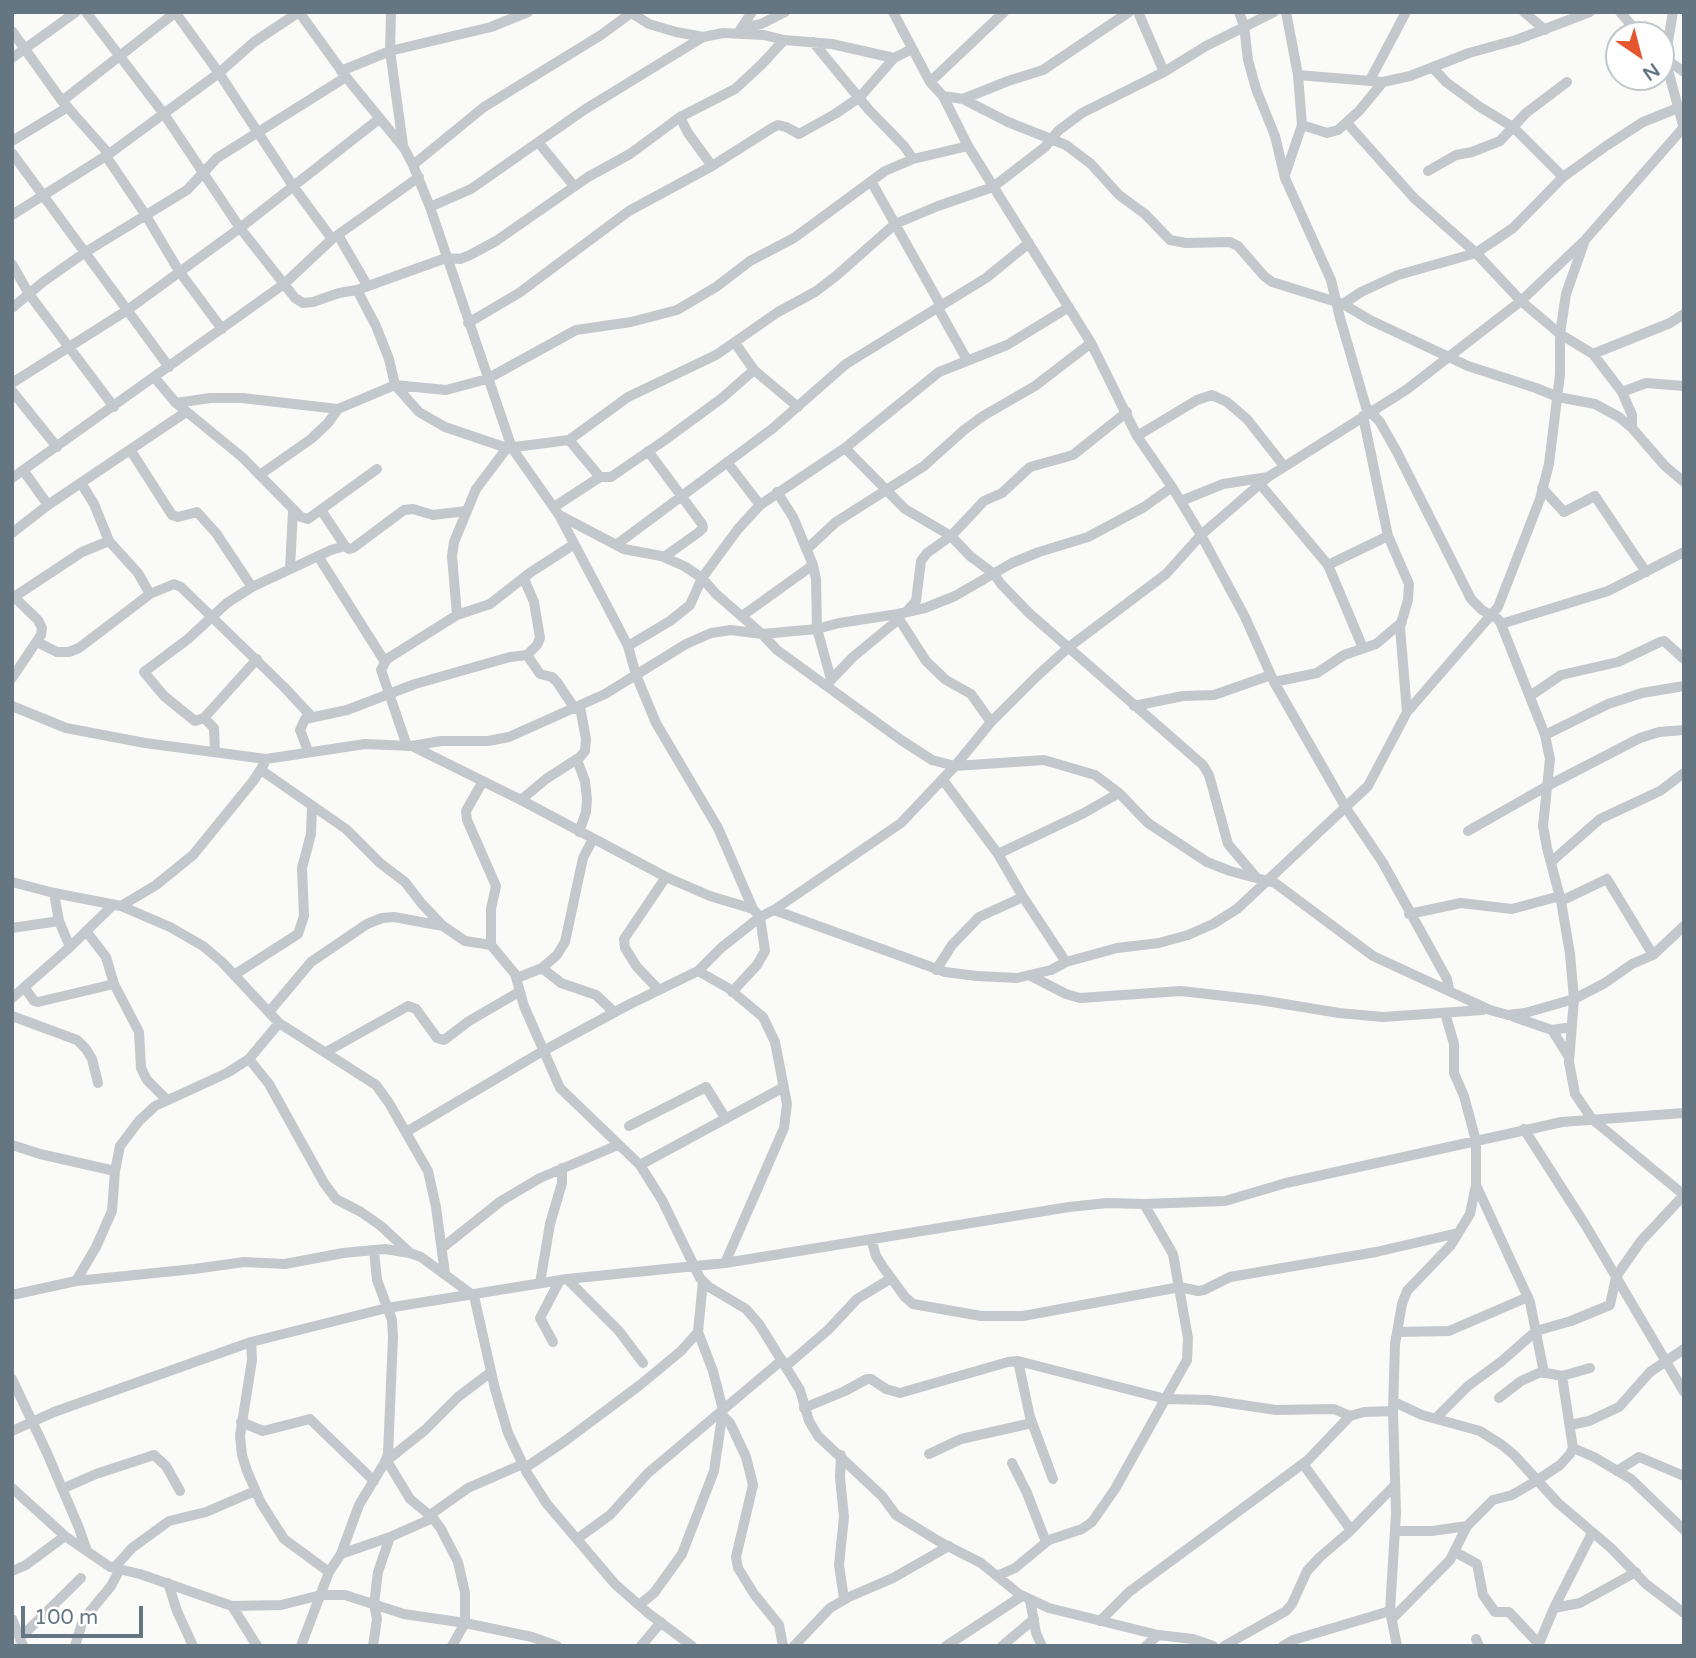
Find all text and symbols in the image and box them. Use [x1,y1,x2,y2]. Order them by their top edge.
north arrow [1605,21,1675,91]
text: N [1638,58,1663,85]
scale bar [24,1592,147,1636]
text: 100 m [34,1605,98,1630]

